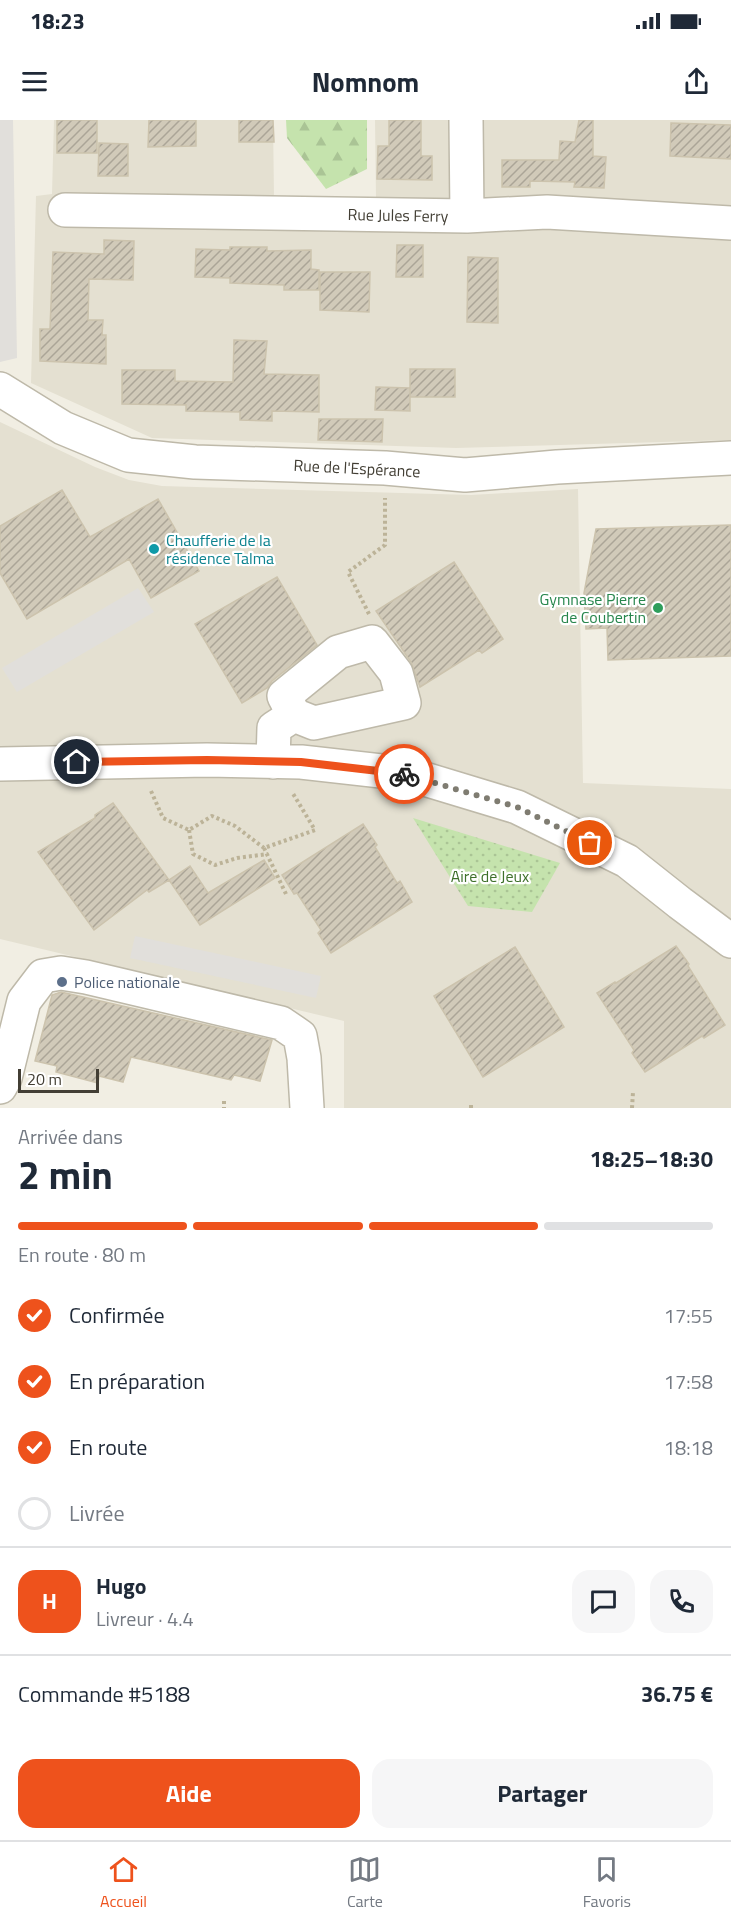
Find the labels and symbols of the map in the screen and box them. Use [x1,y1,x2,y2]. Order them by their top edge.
street label: Rue Jules Ferry [347,202,449,228]
street label: Rue de l'Espérance [293,453,421,483]
place label: Chaufferie de la résidence Talma [166,528,274,570]
marker: Chaufferie de la résidence Talma [147,542,161,556]
place label: Gymnase Pierre de Coubertin [539,587,646,629]
marker: Gymnase Pierre de Coubertin [651,601,665,615]
pin [51,736,102,787]
courier [374,744,434,804]
pin [564,817,615,868]
park label: Aire de Jeux [451,864,529,888]
place label: Police nationale [74,970,180,994]
marker: Police nationale [55,975,69,989]
scale bar [18,1066,99,1094]

